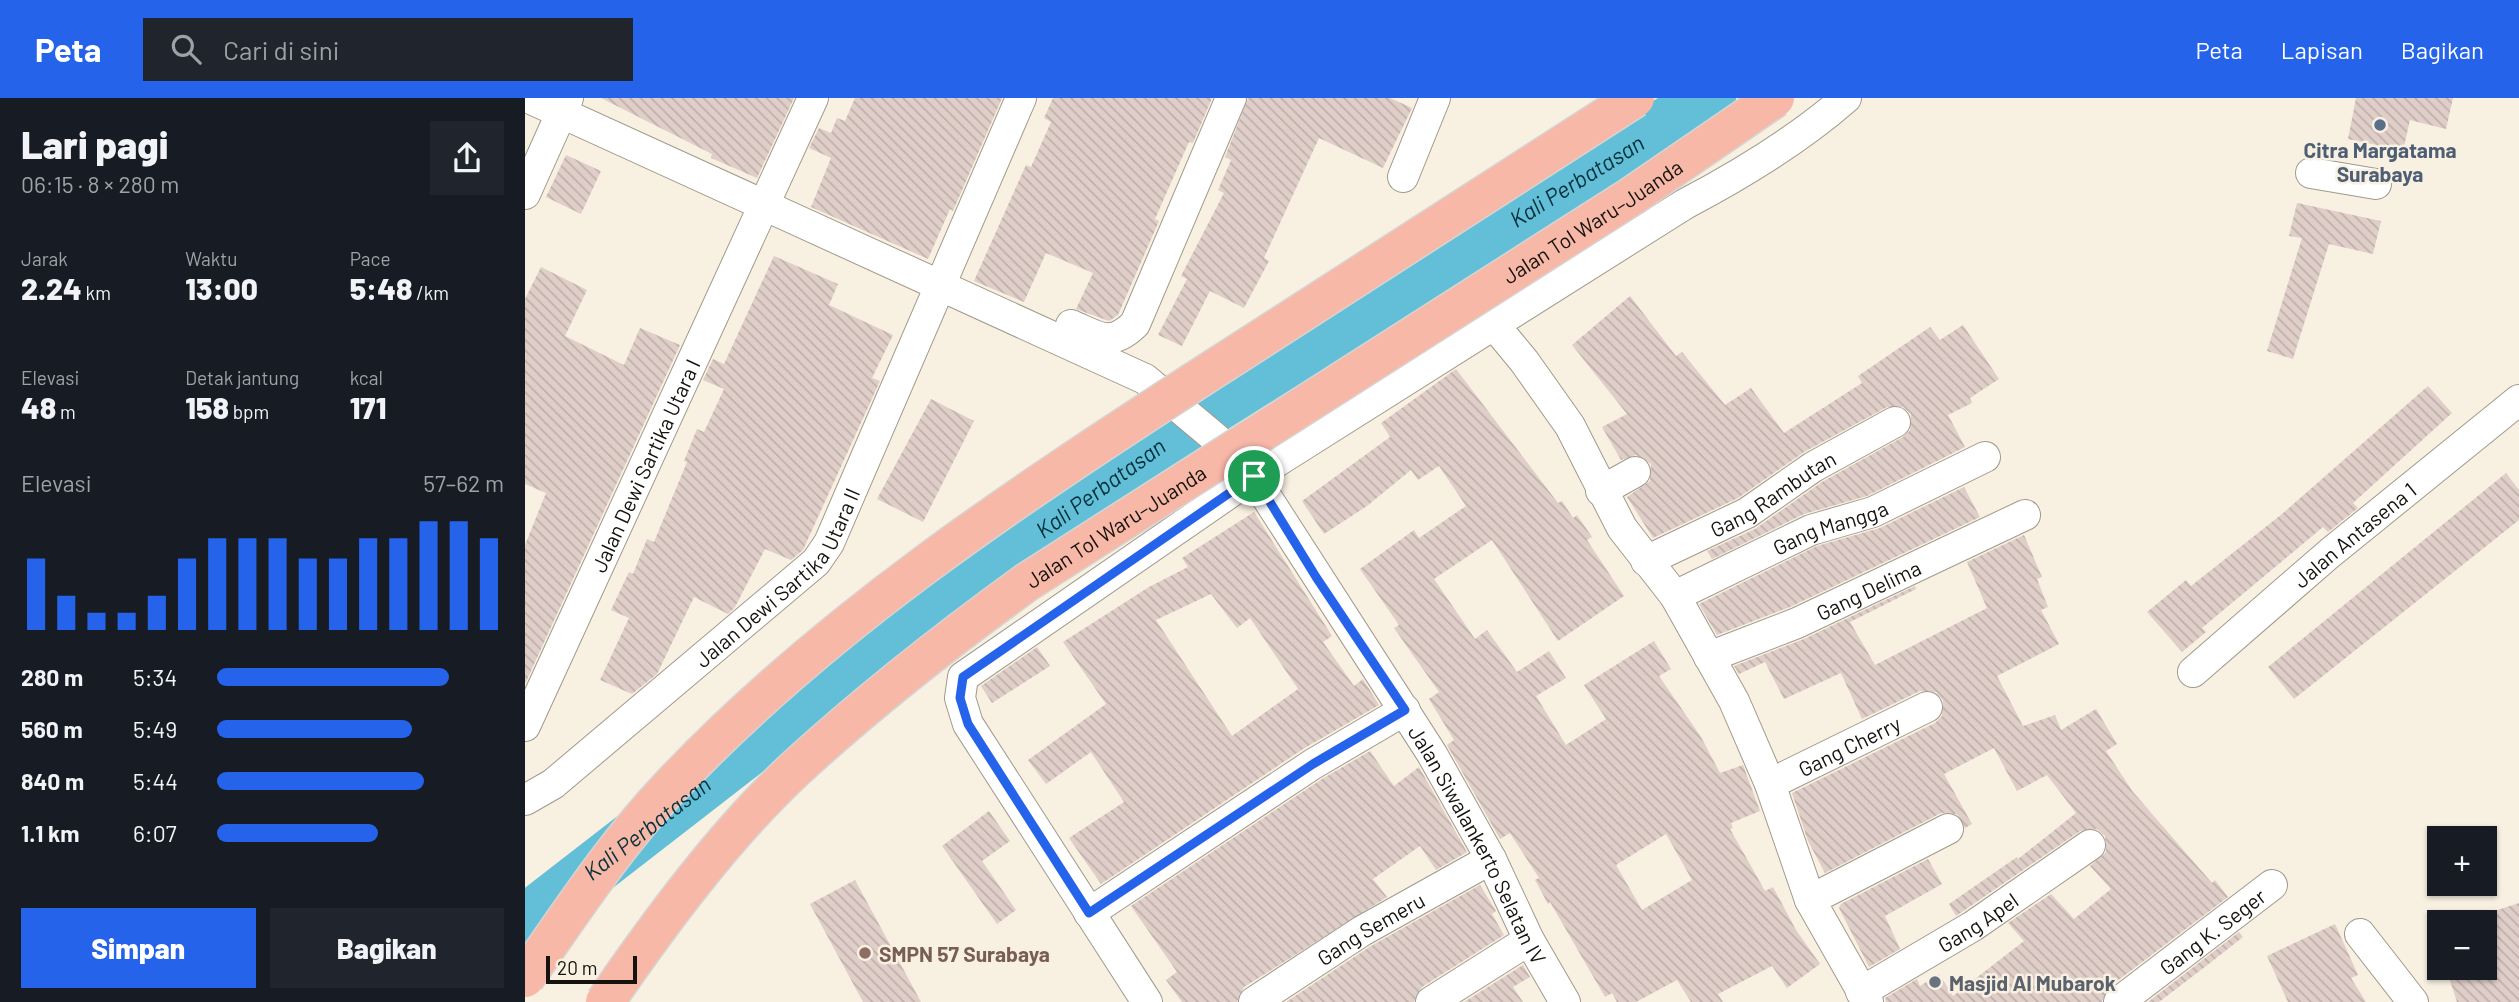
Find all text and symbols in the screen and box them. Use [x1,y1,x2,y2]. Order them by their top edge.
search box [143,18,633,81]
text: Peta [35,29,101,69]
icon: search [167,30,205,68]
text: Cari di sini [223,34,339,65]
text: Peta [2195,35,2243,64]
text: Lapisan [2281,35,2363,64]
text: Bagikan [2401,35,2484,64]
marker: Citra Margatama Surabaya [2372,117,2388,133]
text: Lari pagi [21,121,168,167]
button: share [430,121,504,195]
water label: Kali Perbatasan [1504,128,1649,233]
place label: Citra Margatama Surabaya [2303,137,2457,186]
street label: Jalan Tol Waru–Juanda [1498,153,1686,288]
text: 06:15 · 8 × 280 m [21,170,179,198]
text: Jarak [21,247,68,270]
text: Waktu [185,247,237,270]
text: Pace [350,247,391,270]
text: 2.24 [21,270,82,306]
text: 13:00 [185,270,258,306]
text: 5:48 [350,270,412,306]
text: km [82,281,111,304]
text: /km [412,281,449,304]
street label: Jalan Dewi Sartika Utara I [585,355,704,576]
text: Elevasi [21,366,79,389]
text: Detak jantung [185,366,299,389]
text: kcal [350,366,383,389]
text: 48 [21,389,56,425]
text: 158 [185,389,229,425]
text: 171 [350,389,386,425]
text: m [56,400,76,423]
text: bpm [229,400,269,423]
water label: Kali Perbatasan [1030,431,1170,544]
street label: Gang Rambutan [1706,445,1840,541]
pin [1224,446,1284,506]
icon: arrive [1235,457,1273,495]
street label: Jalan Tol Waru–Juanda [1020,459,1210,592]
text: Elevasi [21,469,92,497]
text: 57–62 m [423,469,504,497]
street label: Jalan Antasena 1 [2288,476,2420,592]
street label: Jalan Dewi Sartika Utara II [689,484,864,672]
street label: Gang Mangga [1768,494,1892,559]
street label: Gang Delima [1812,554,1924,625]
text: 280 m [21,663,83,691]
text: 5:34 [133,663,177,691]
street label: Gang Cherry [1794,709,1905,781]
text: 560 m [21,715,83,743]
text: 5:49 [133,715,177,743]
street label: Jalan Siwalankerto Selatan IV [1404,720,1552,968]
text: 840 m [21,767,84,795]
text: 5:44 [133,767,178,795]
water label: Kali Perbatasan [578,770,716,886]
text: 1.1 km [21,819,80,847]
text: 6:07 [133,819,177,847]
map controls [2427,826,2497,980]
button: + [2427,826,2497,896]
street label: Gang K. Seger [2154,882,2270,979]
street label: Gang Semeru [1312,886,1429,970]
street label: Gang Apel [1933,887,2022,957]
button: Simpan [21,908,256,988]
button: Bagikan [270,908,504,988]
button: − [2427,910,2497,980]
place label: SMPN 57 Surabaya [879,941,1050,966]
marker: SMPN 57 Surabaya [857,945,873,961]
scale bar [546,953,637,985]
text: 20 m [557,956,597,979]
place label: Masjid Al Mubarok [1949,970,2116,995]
marker: Masjid Al Mubarok [1927,974,1943,990]

